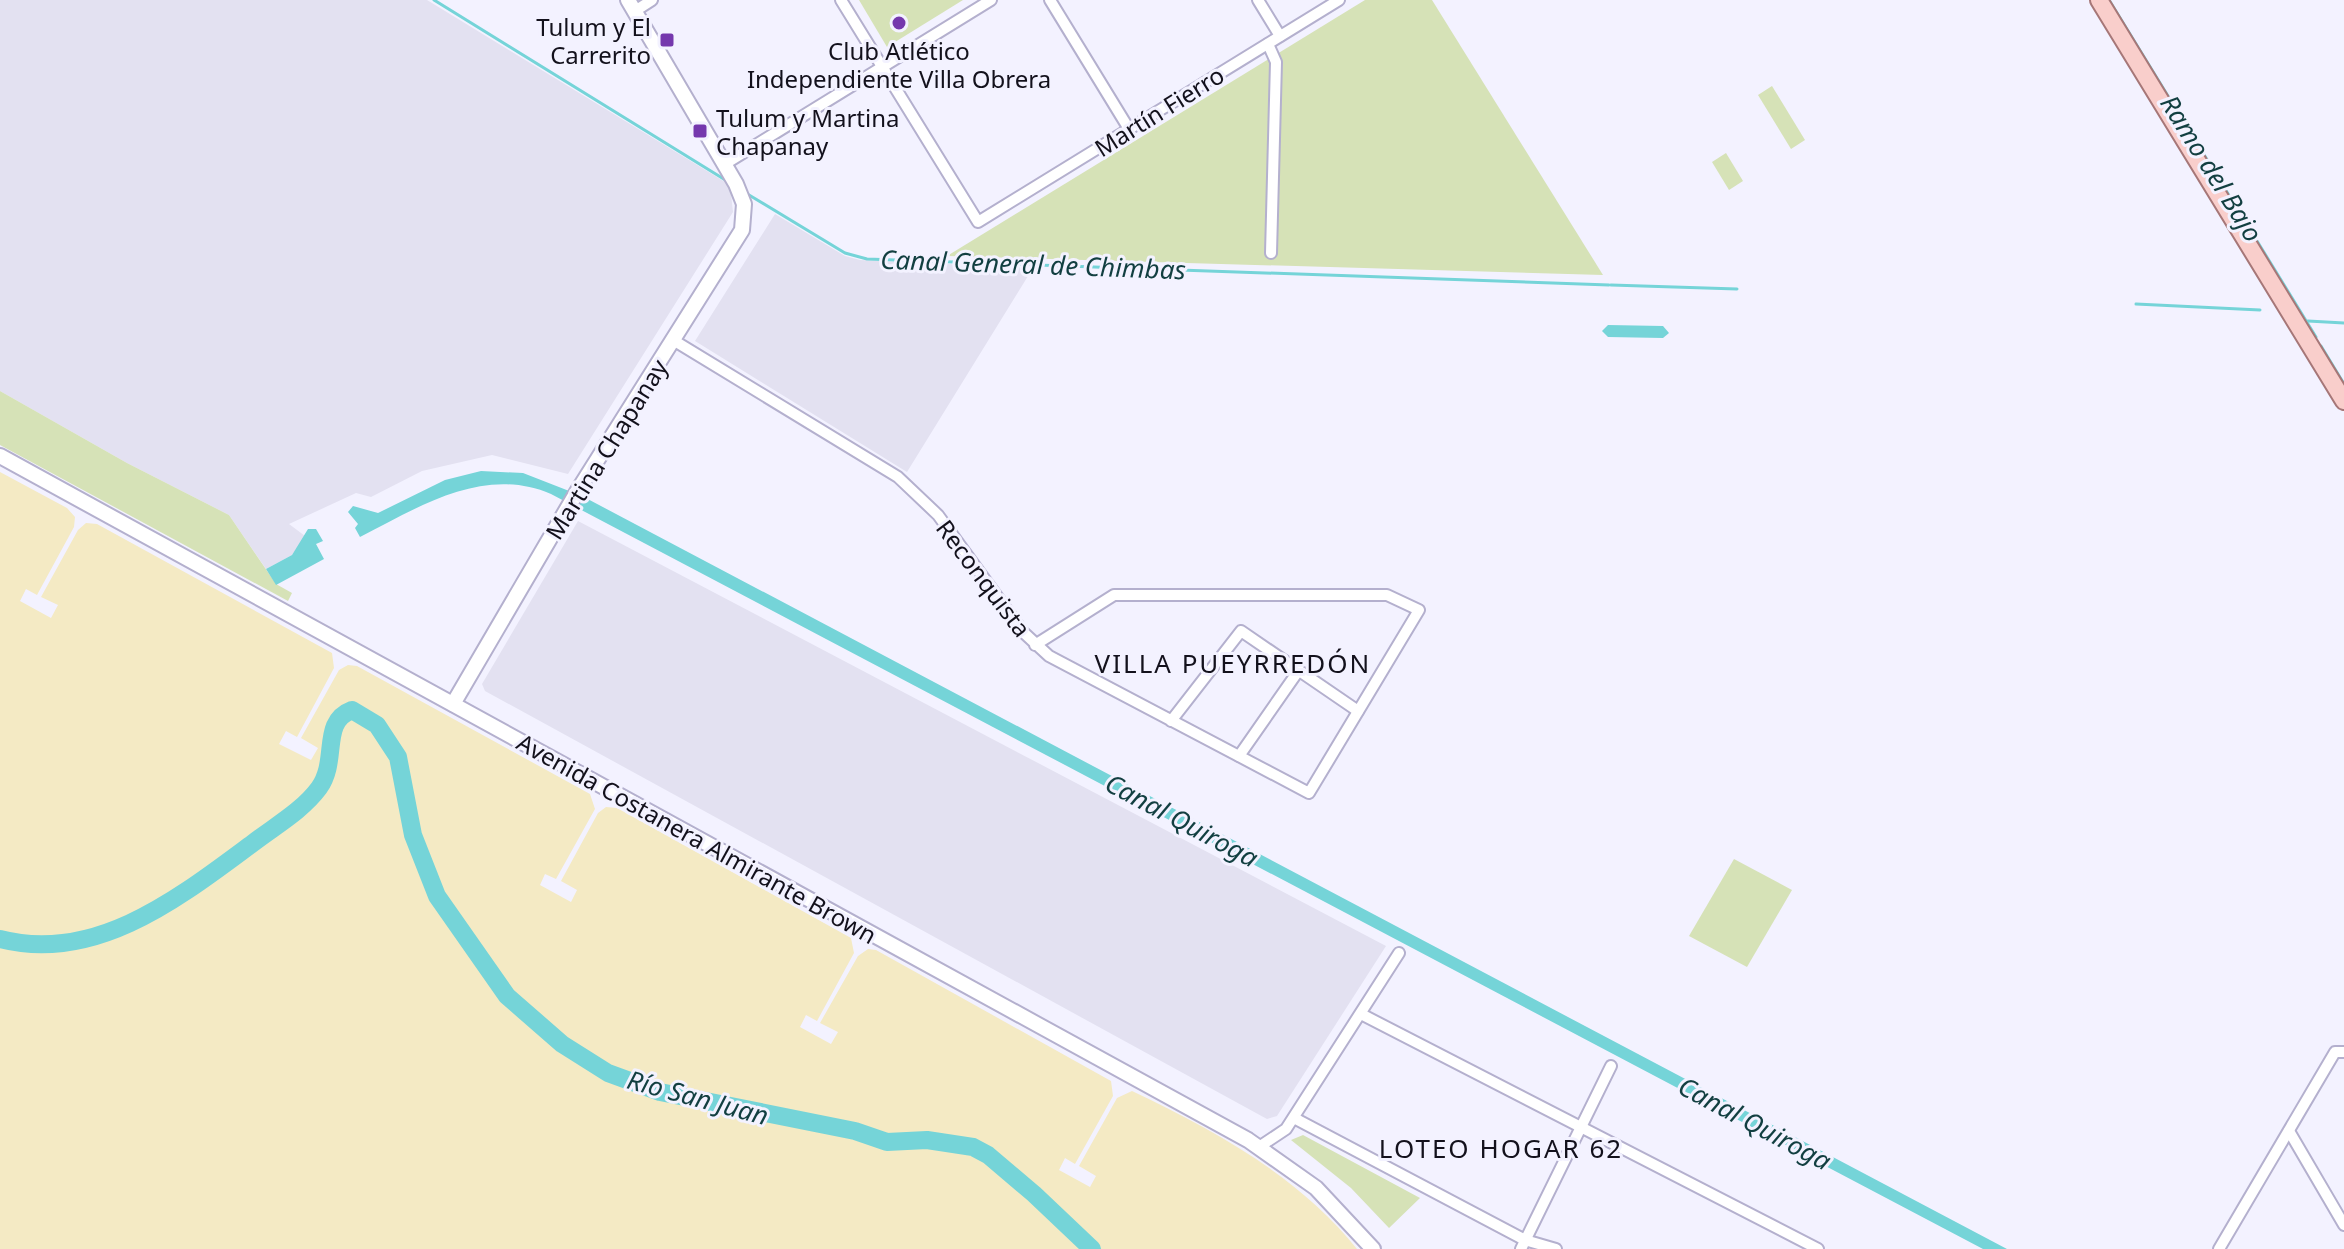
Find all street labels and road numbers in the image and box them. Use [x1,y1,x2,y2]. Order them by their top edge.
street label: Martín Fierro [1088,58,1230,164]
street label: Martina Chapanay [537,352,675,545]
street label: Reconquista [929,513,1039,643]
street label: Avenida Costanera Almirante Brown [511,725,883,951]

